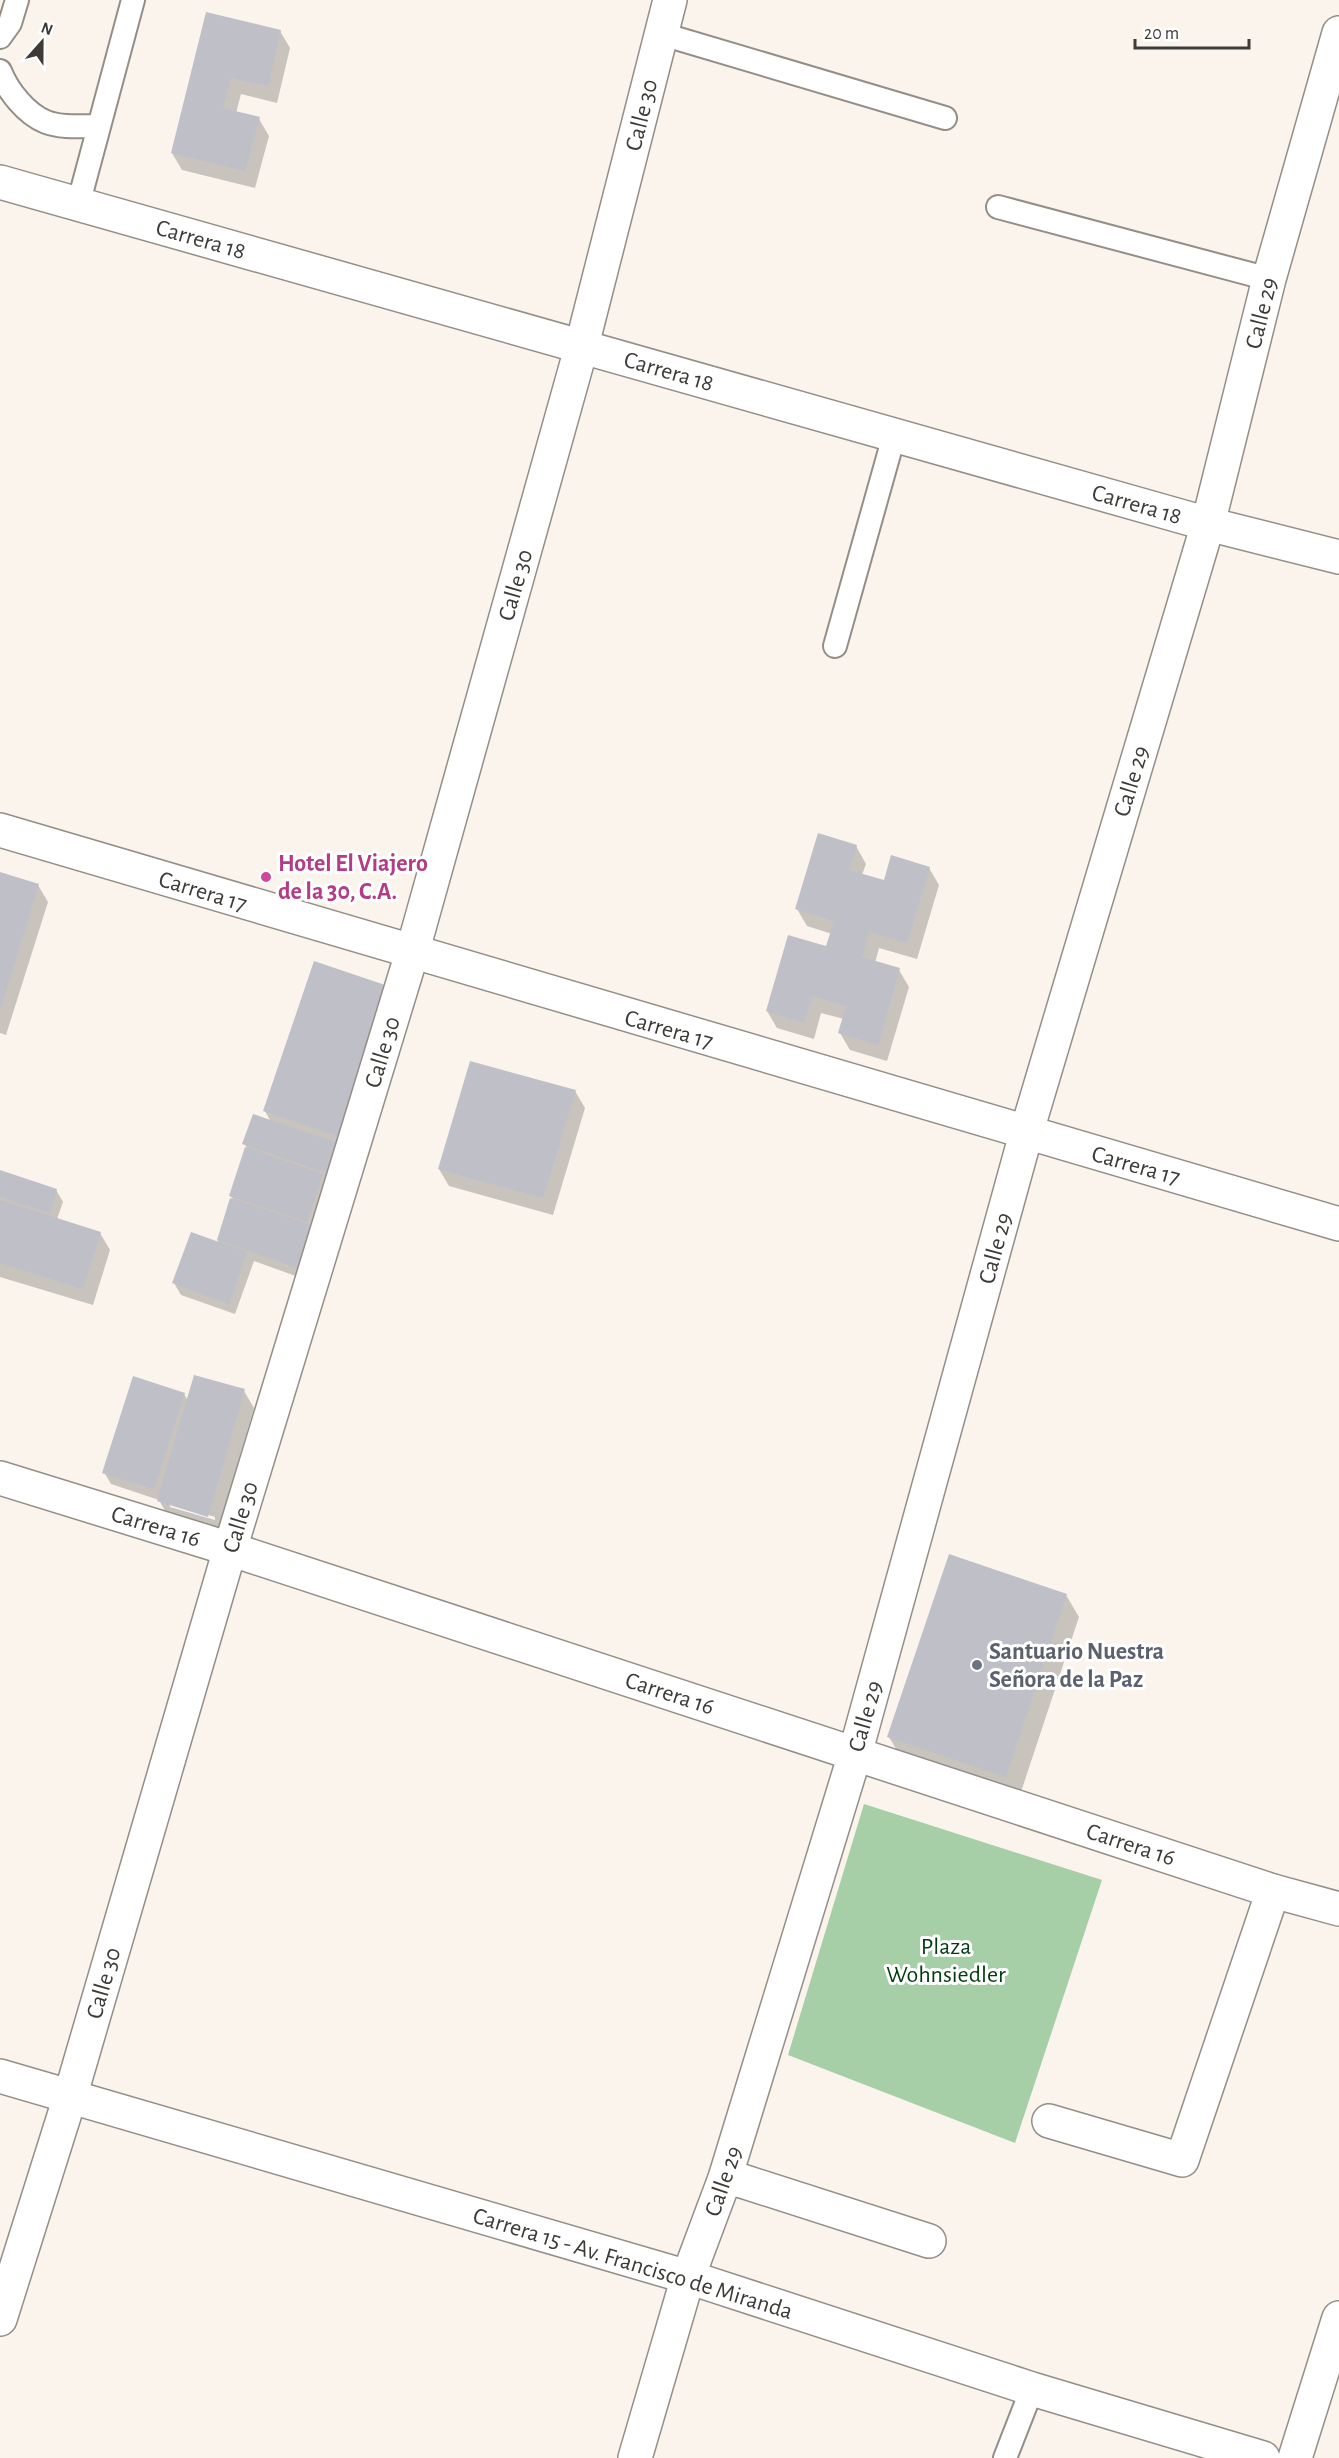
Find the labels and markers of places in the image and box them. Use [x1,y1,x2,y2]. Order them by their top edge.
place label: Hotel El Viajero de la 30, C.A. [278,852,428,904]
marker: Hotel El Viajero de la 30, C.A. [259,870,273,884]
place label: Santuario Nuestra Señora de la Paz [989,1640,1164,1692]
marker: Santuario Nuestra Señora de la Paz [970,1658,984,1672]

